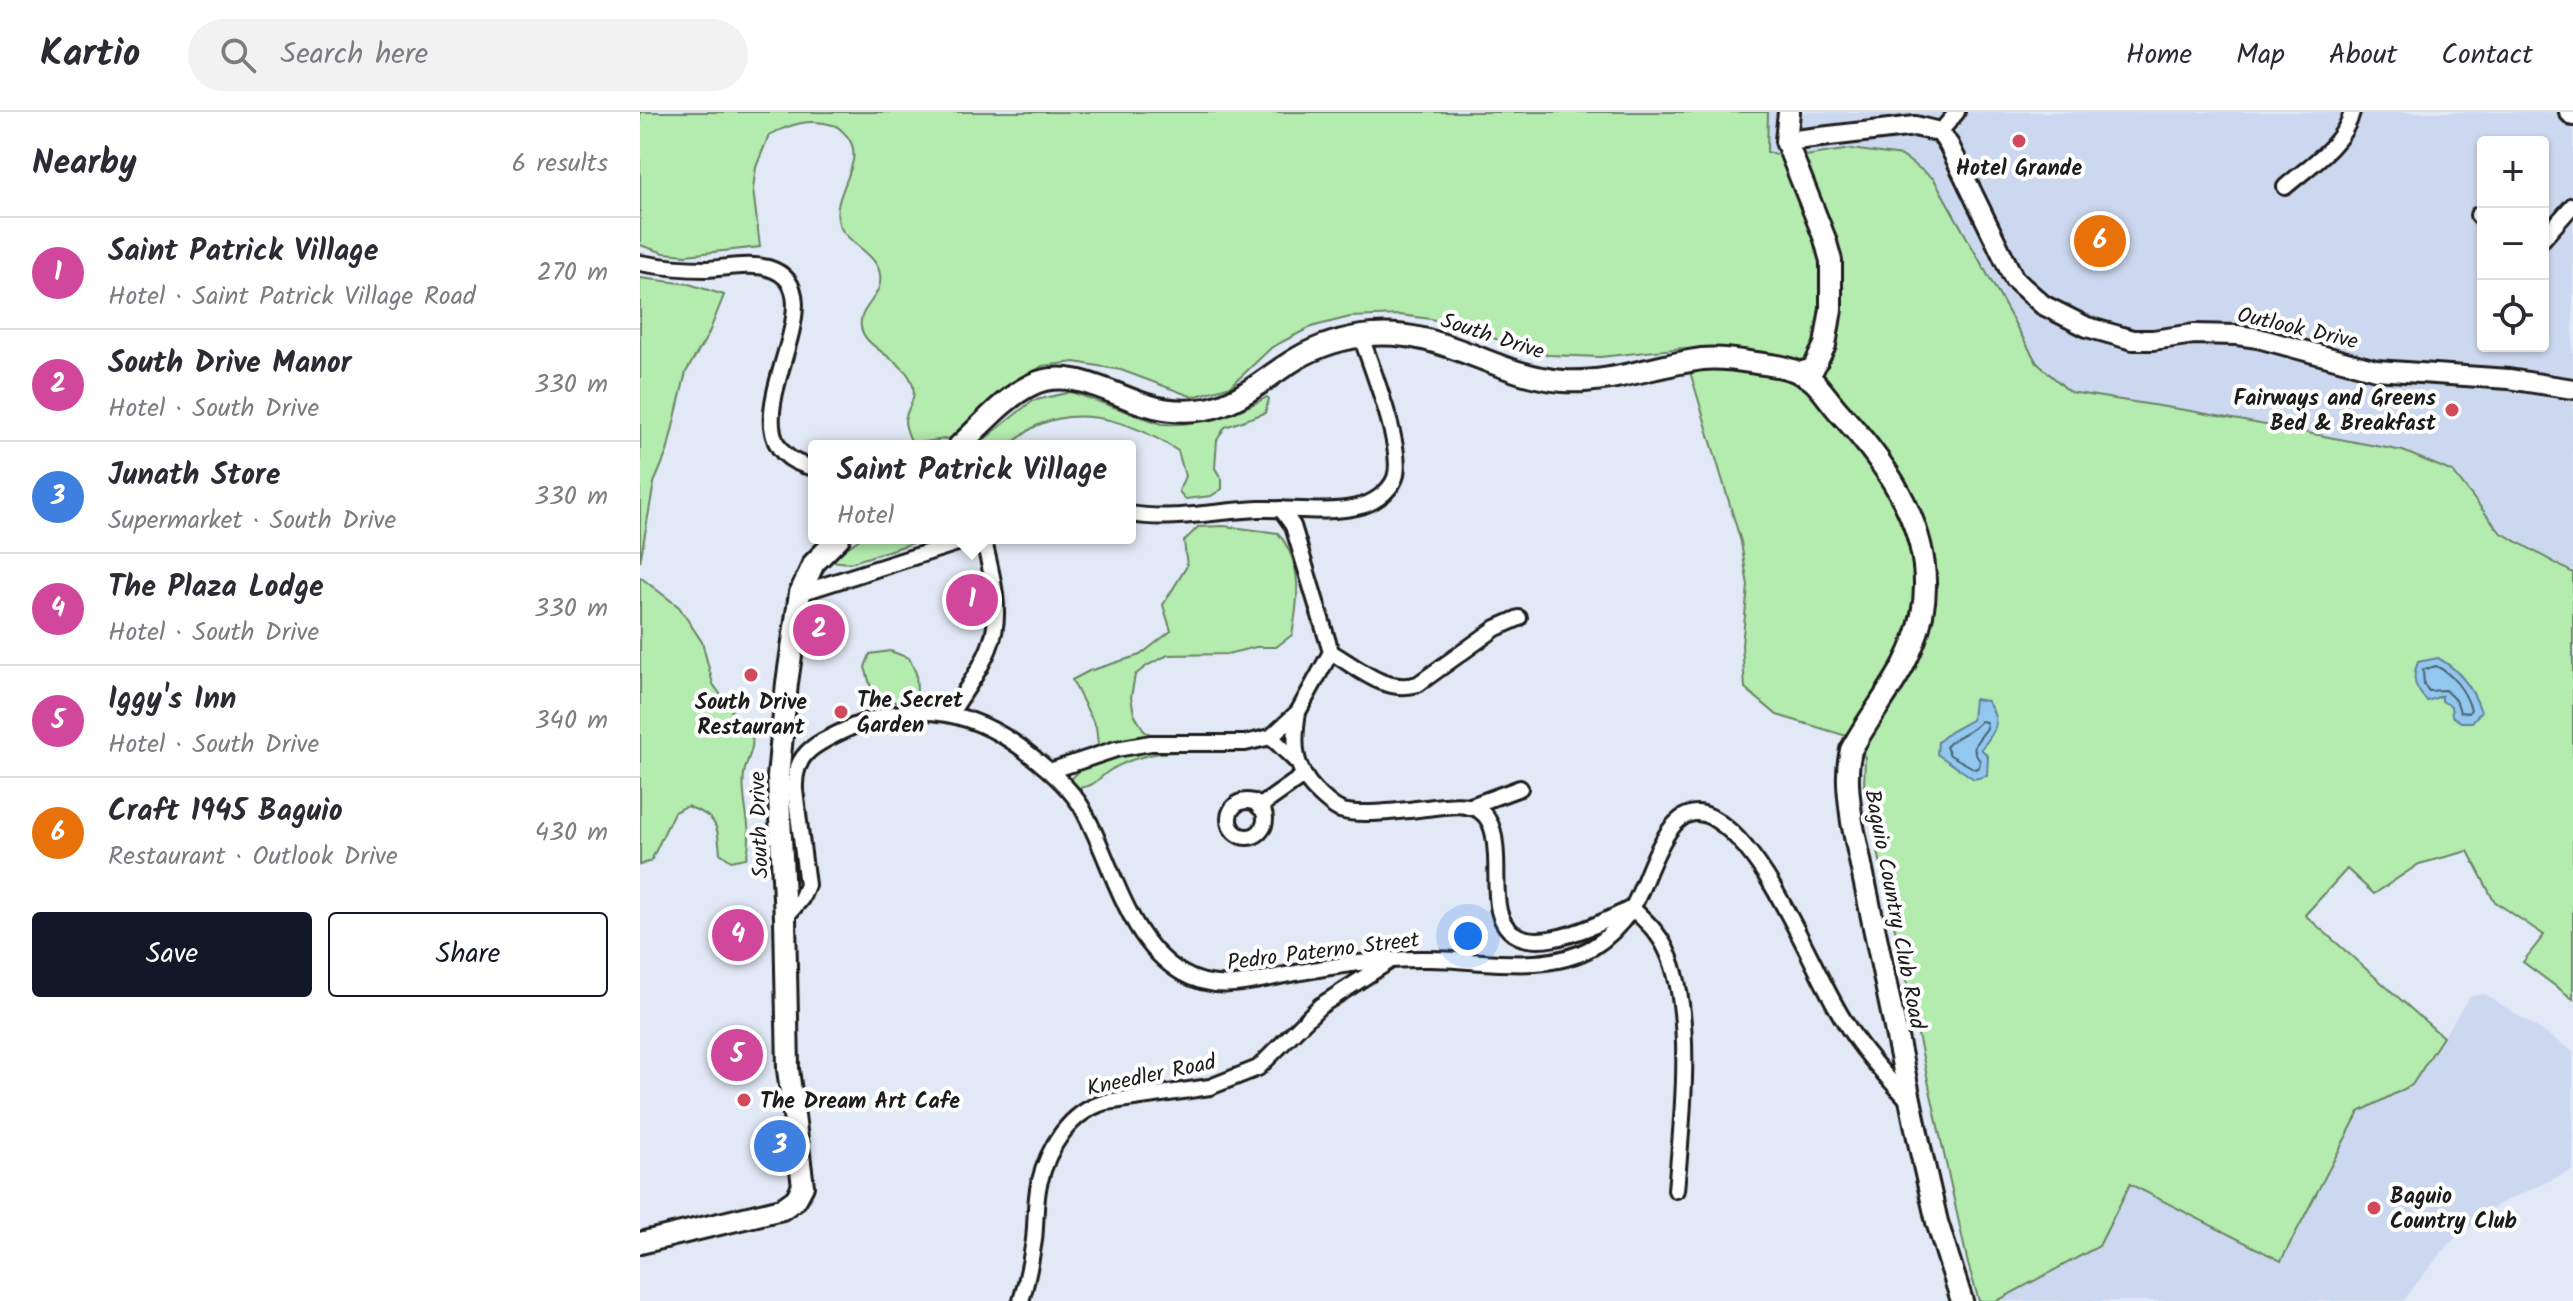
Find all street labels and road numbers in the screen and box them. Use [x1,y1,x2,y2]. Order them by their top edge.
street label: Outlook Drive [2234,299,2361,360]
street label: South Drive [1436,304,1549,371]
street label: South Drive [741,771,780,879]
street label: Baguio Country Club Road [1853,787,1934,1033]
street label: Pedro Paterno Street [1225,923,1422,982]
street label: Kneedler Road [1084,1045,1220,1107]

